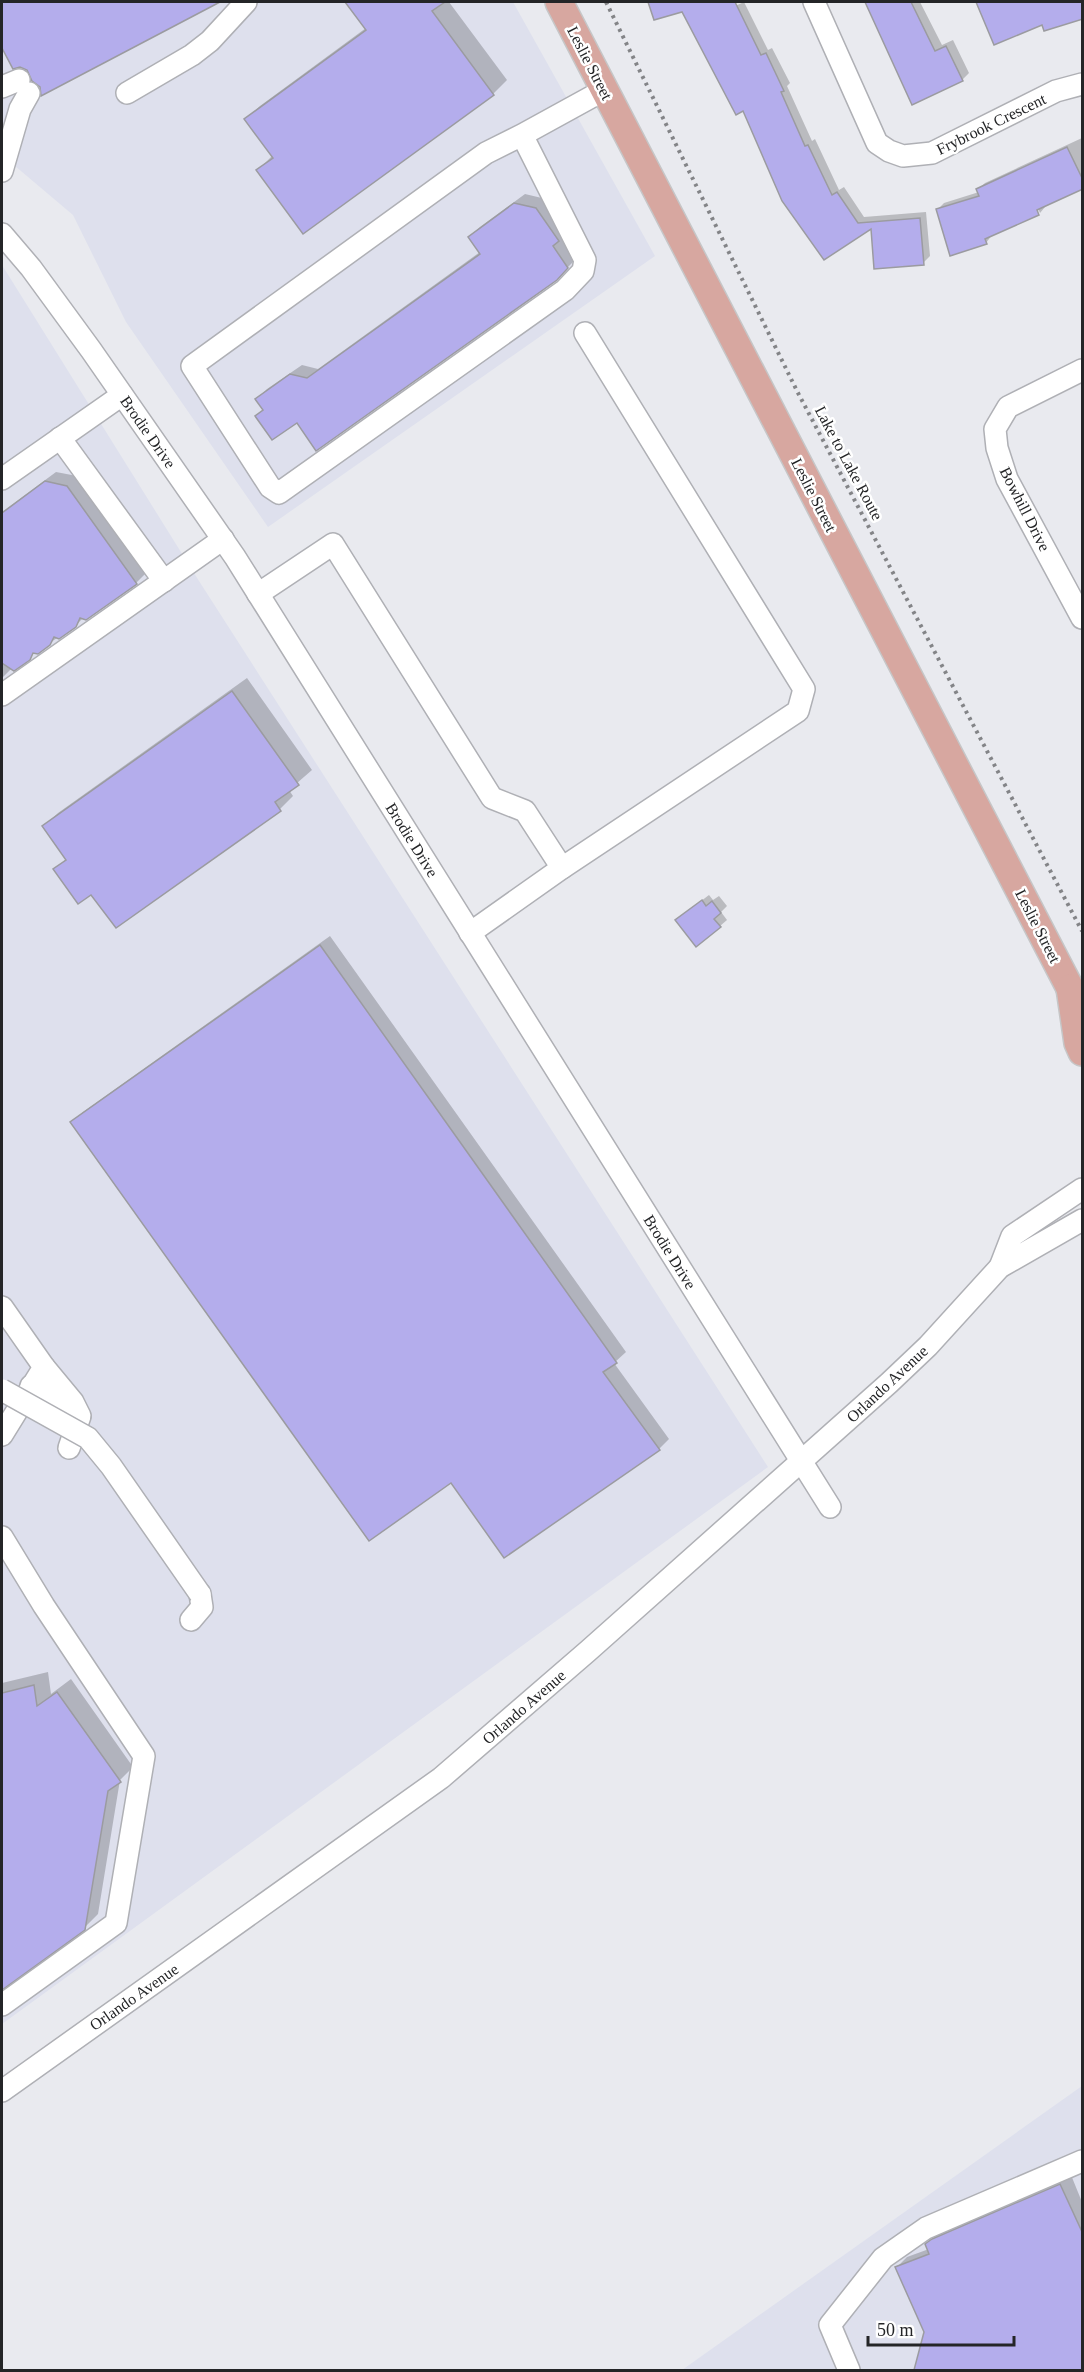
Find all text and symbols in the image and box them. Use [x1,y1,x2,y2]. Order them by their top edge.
street label: Leslie Street [564,23,616,103]
street label: Frybrook Crescent [934,90,1049,159]
street label: Brodie Drive [117,393,179,471]
street label: Lake to Lake Route [812,403,886,523]
street label: Leslie Street [788,455,840,535]
street label: Bowhill Drive [997,464,1053,554]
street label: Brodie Drive [383,800,441,880]
street label: Leslie Street [1012,886,1064,966]
street label: Brodie Drive [641,1212,699,1292]
street label: Orlando Avenue [843,1342,931,1426]
street label: Orlando Avenue [479,1666,569,1748]
street label: Orlando Avenue [86,1960,182,2034]
scale bar [868,2309,1014,2347]
text: 50 m [877,2320,914,2340]

